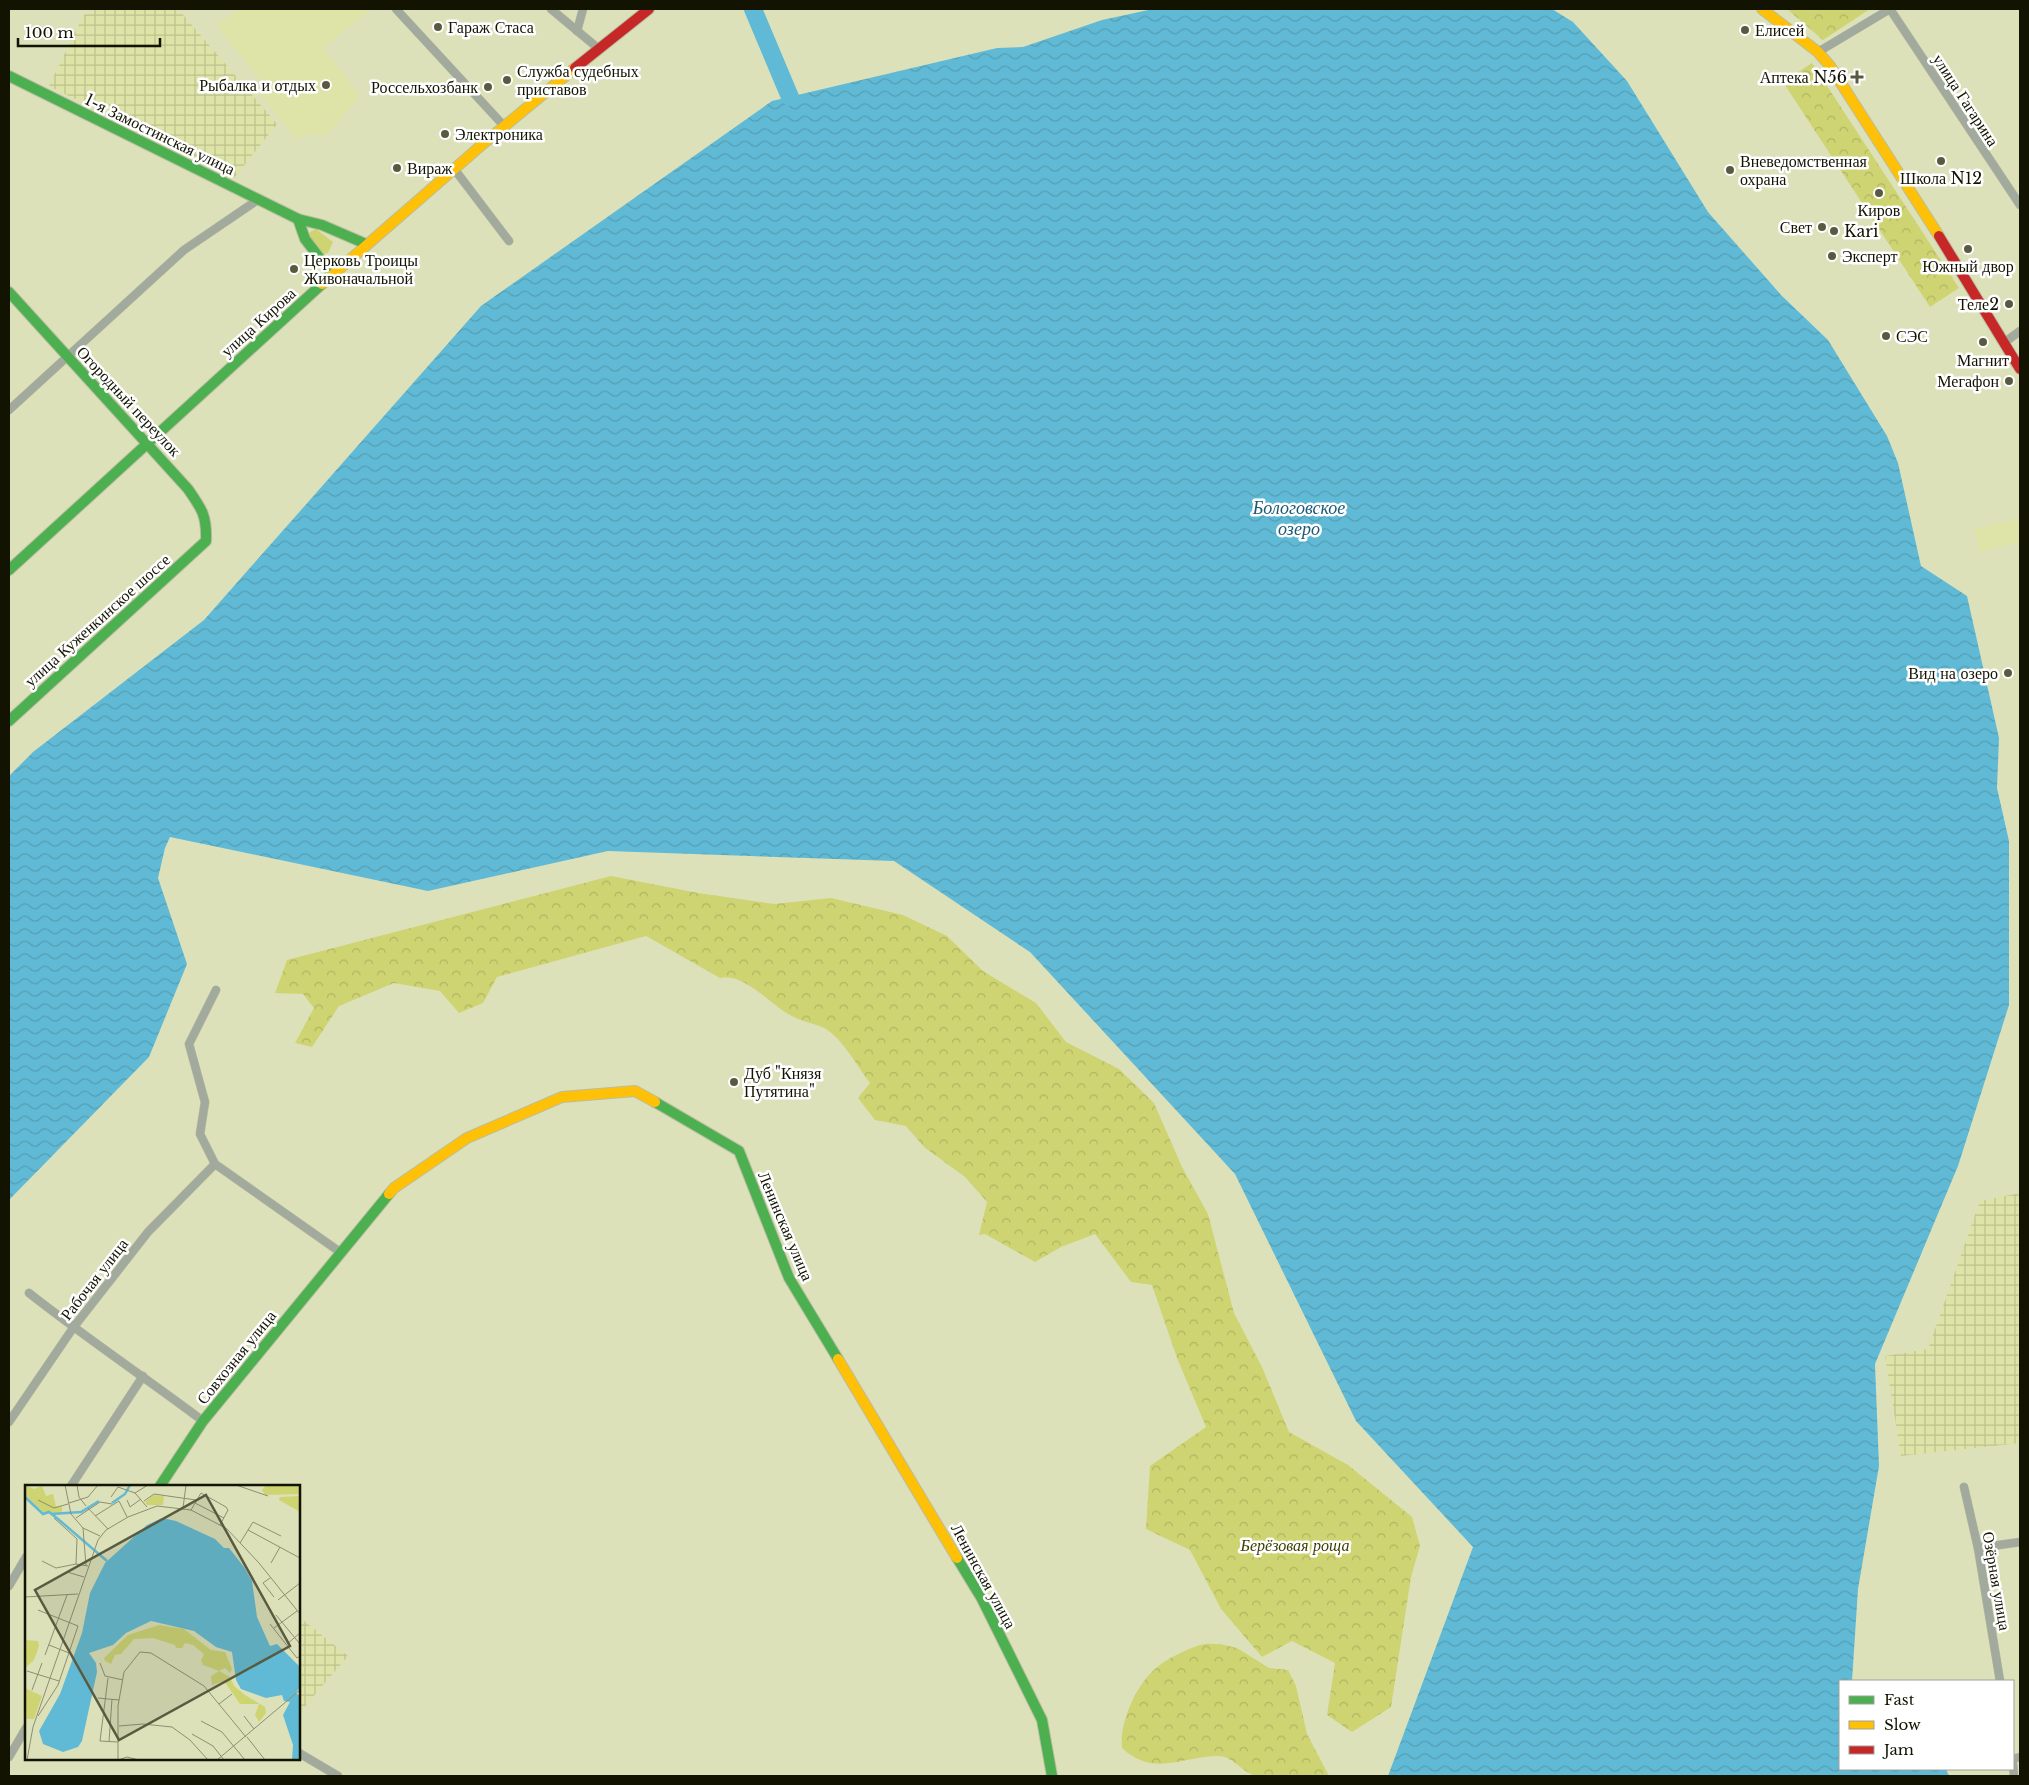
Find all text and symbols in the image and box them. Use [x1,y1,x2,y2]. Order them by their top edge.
scale bar [18,15,160,47]
place label: Гараж Стаса [448,17,534,37]
place label: Елисей [1755,20,1805,40]
marker: Гараж Стаса [432,21,444,33]
text: 100 m [25,23,74,42]
marker: Елисей [1739,24,1751,36]
street label: улица Гагарина [1929,50,2003,150]
place label: Служба судебных приставов [517,61,639,99]
place label: Аптека N56 [1760,67,1847,87]
marker: Аптека N56 [1851,71,1863,83]
marker: Служба судебных приставов [501,74,513,86]
place label: Рыбалка и отдых [199,75,316,95]
place label: Россельхозбанк [371,77,478,97]
marker: Рыбалка и отдых [320,79,332,91]
marker: Россельхозбанк [482,81,494,93]
street label: 1-я Замостинская улица [82,89,238,179]
place label: Электроника [455,124,543,144]
marker: Электроника [439,128,451,140]
place label: Вневедомственная охрана [1740,151,1868,189]
marker: Школа N12 [1935,155,1947,167]
place label: Вираж [407,158,453,178]
marker: Вираж [391,162,403,174]
marker: Вневедомственная охрана [1724,164,1736,176]
place label: Школа N12 [1900,168,1982,188]
marker: Киров [1873,187,1885,199]
place label: Киров [1858,200,1901,220]
place label: Свет [1780,217,1812,237]
marker: Свет [1816,221,1828,233]
place label: Kari [1844,221,1879,241]
marker: Kari [1828,225,1840,237]
marker: Южный двор [1962,243,1974,255]
place label: Эксперт [1842,246,1897,266]
place label: Церковь Троицы Живоначальной [304,250,418,288]
marker: Эксперт [1826,250,1838,262]
place label: Южный двор [1922,256,2014,276]
marker: Церковь Троицы Живоначальной [288,263,300,275]
street label: улица Кирова [216,283,300,361]
place label: Теле2 [1958,294,1999,314]
marker: Теле2 [2003,298,2015,310]
place label: СЭС [1896,326,1928,346]
marker: СЭС [1880,330,1892,342]
marker: Магнит [1977,336,1989,348]
street label: Огородный переулок [73,342,185,460]
place label: Магнит [1957,350,2009,370]
place label: Мегафон [1937,371,1999,391]
marker: Мегафон [2003,375,2015,387]
water label: Бологовское озеро [1252,497,1345,540]
street label: улица Куженкинское шоссе [20,549,174,691]
place label: Вид на озеро [1908,663,1998,683]
marker: Вид на озеро [2002,667,2014,679]
place label: Дуб "Князя Путятина" [744,1063,822,1101]
marker: Дуб "Князя Путятина" [728,1076,740,1088]
street label: Ленинская улица [754,1168,818,1284]
street label: Рабочая улица [56,1234,132,1324]
street label: Совхозная улица [192,1306,280,1408]
inset map [25,1485,300,1760]
street label: Ленинская улица [947,1520,1021,1632]
street label: Озёрная улица [1978,1530,2016,1632]
park label: Берёзовая роща [1240,1535,1349,1555]
legend [1839,1680,2014,1770]
text: Fast [1884,1690,1915,1709]
text: Slow [1884,1715,1921,1734]
text: Jam [1882,1740,1914,1759]

